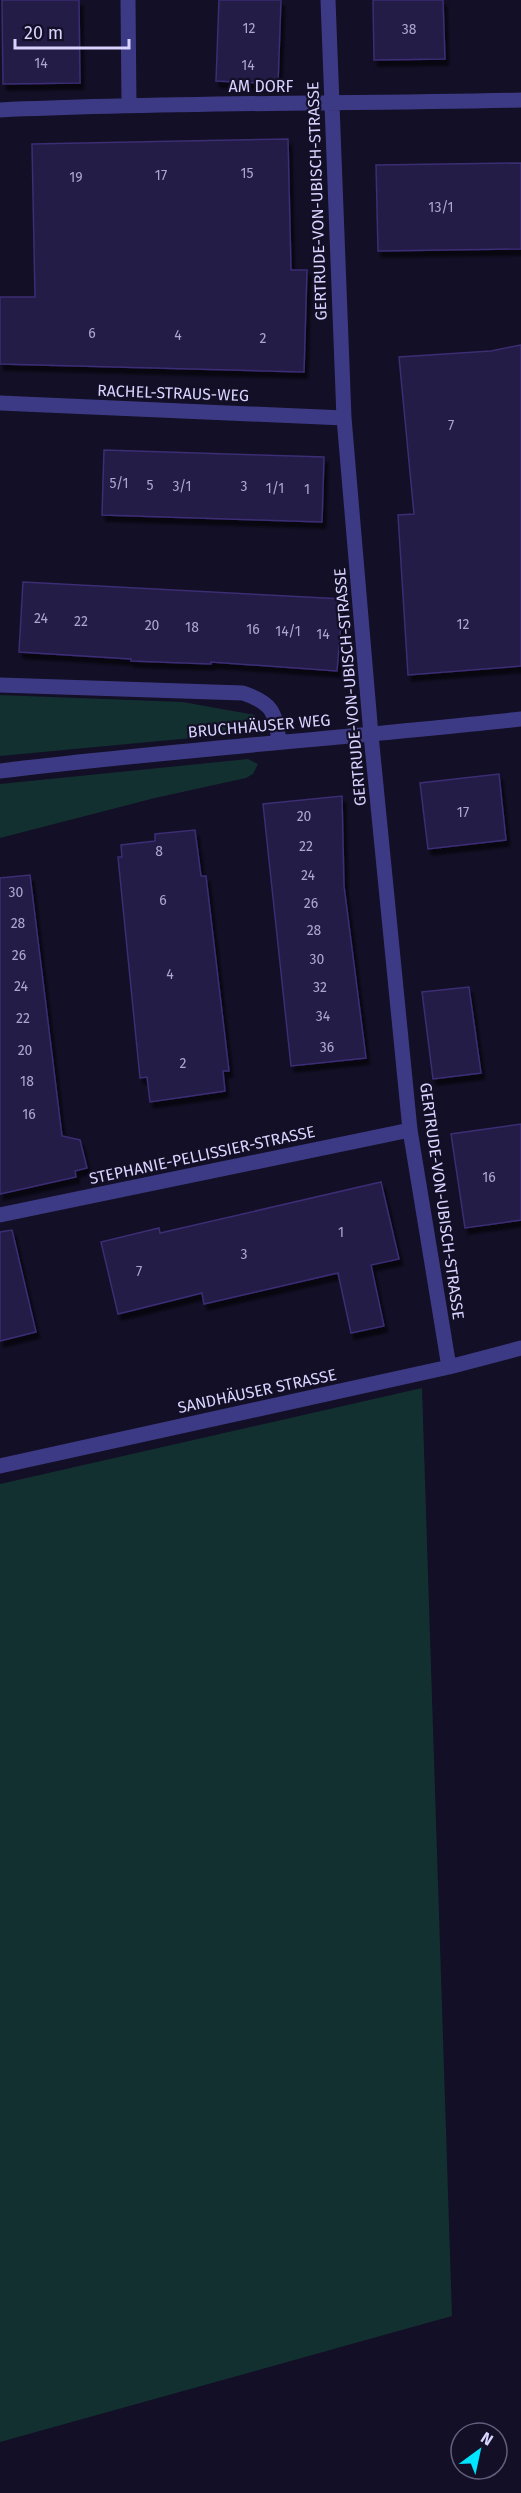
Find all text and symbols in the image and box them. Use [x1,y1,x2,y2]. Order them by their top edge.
scale bar [15,12,129,50]
house number: 12 [243,20,256,37]
house number: 38 [402,21,417,38]
text: 20 m [24,22,63,44]
house number: 14 [34,55,48,72]
house number: 14 [241,57,255,74]
street label: AM DORF [229,77,294,96]
street label: GERTRUDE-VON-UBISCH-STRASSE [303,81,331,321]
house number: 15 [240,165,254,182]
house number: 17 [155,167,167,184]
house number: 19 [69,169,83,186]
house number: 13/1 [428,199,454,216]
house number: 6 [88,325,96,342]
house number: 4 [174,327,182,344]
house number: 2 [260,330,267,347]
street label: RACHEL-STRAUS-WEG [97,381,249,405]
house number: 7 [448,417,454,434]
house number: 5/1 [109,475,129,492]
house number: 5 [146,477,154,494]
house number: 3/1 [172,478,192,495]
house number: 3 [241,478,248,495]
house number: 1/1 [266,480,284,497]
house number: 1 [304,481,310,498]
street label: GERTRUDE-VON-UBISCH-STRASSE [330,567,370,807]
house number: 24 [34,610,49,627]
house number: 22 [74,613,88,630]
house number: 12 [457,616,470,633]
house number: 20 [145,617,160,634]
house number: 18 [185,619,199,636]
house number: 16 [246,621,260,638]
house number: 14/1 [275,623,301,640]
house number: 14 [316,626,330,643]
street label: BRUCHHÄUSER WEG [187,710,331,742]
house number: 17 [457,804,469,821]
house number: 20 [297,808,312,825]
house number: 22 [299,838,313,855]
house number: 8 [155,843,163,860]
house number: 24 [301,867,316,884]
house number: 30 [9,884,24,901]
house number: 6 [159,892,167,909]
house number: 26 [304,895,318,912]
house number: 28 [11,915,26,932]
house number: 28 [307,922,322,939]
house number: 26 [12,947,26,964]
house number: 30 [310,951,325,968]
house number: 4 [166,966,174,983]
house number: 24 [14,978,29,995]
house number: 32 [313,979,327,996]
house number: 34 [316,1008,331,1025]
house number: 22 [16,1010,30,1027]
house number: 36 [320,1039,334,1056]
house number: 20 [18,1042,33,1059]
house number: 2 [180,1055,187,1072]
house number: 18 [20,1073,34,1090]
street label: GERTRUDE-VON-UBISCH-STRASSE [416,1081,468,1321]
house number: 16 [22,1106,36,1123]
street label: STEPHANIE-PELLISSIER-STRASSE [87,1122,317,1188]
house number: 16 [482,1169,496,1186]
house number: 1 [338,1224,344,1241]
house number: 3 [241,1246,248,1263]
house number: 7 [136,1263,142,1280]
street label: SANDHÄUSER STRASSE [176,1365,338,1417]
north arrow [449,2421,509,2481]
text: N [477,2428,497,2450]

